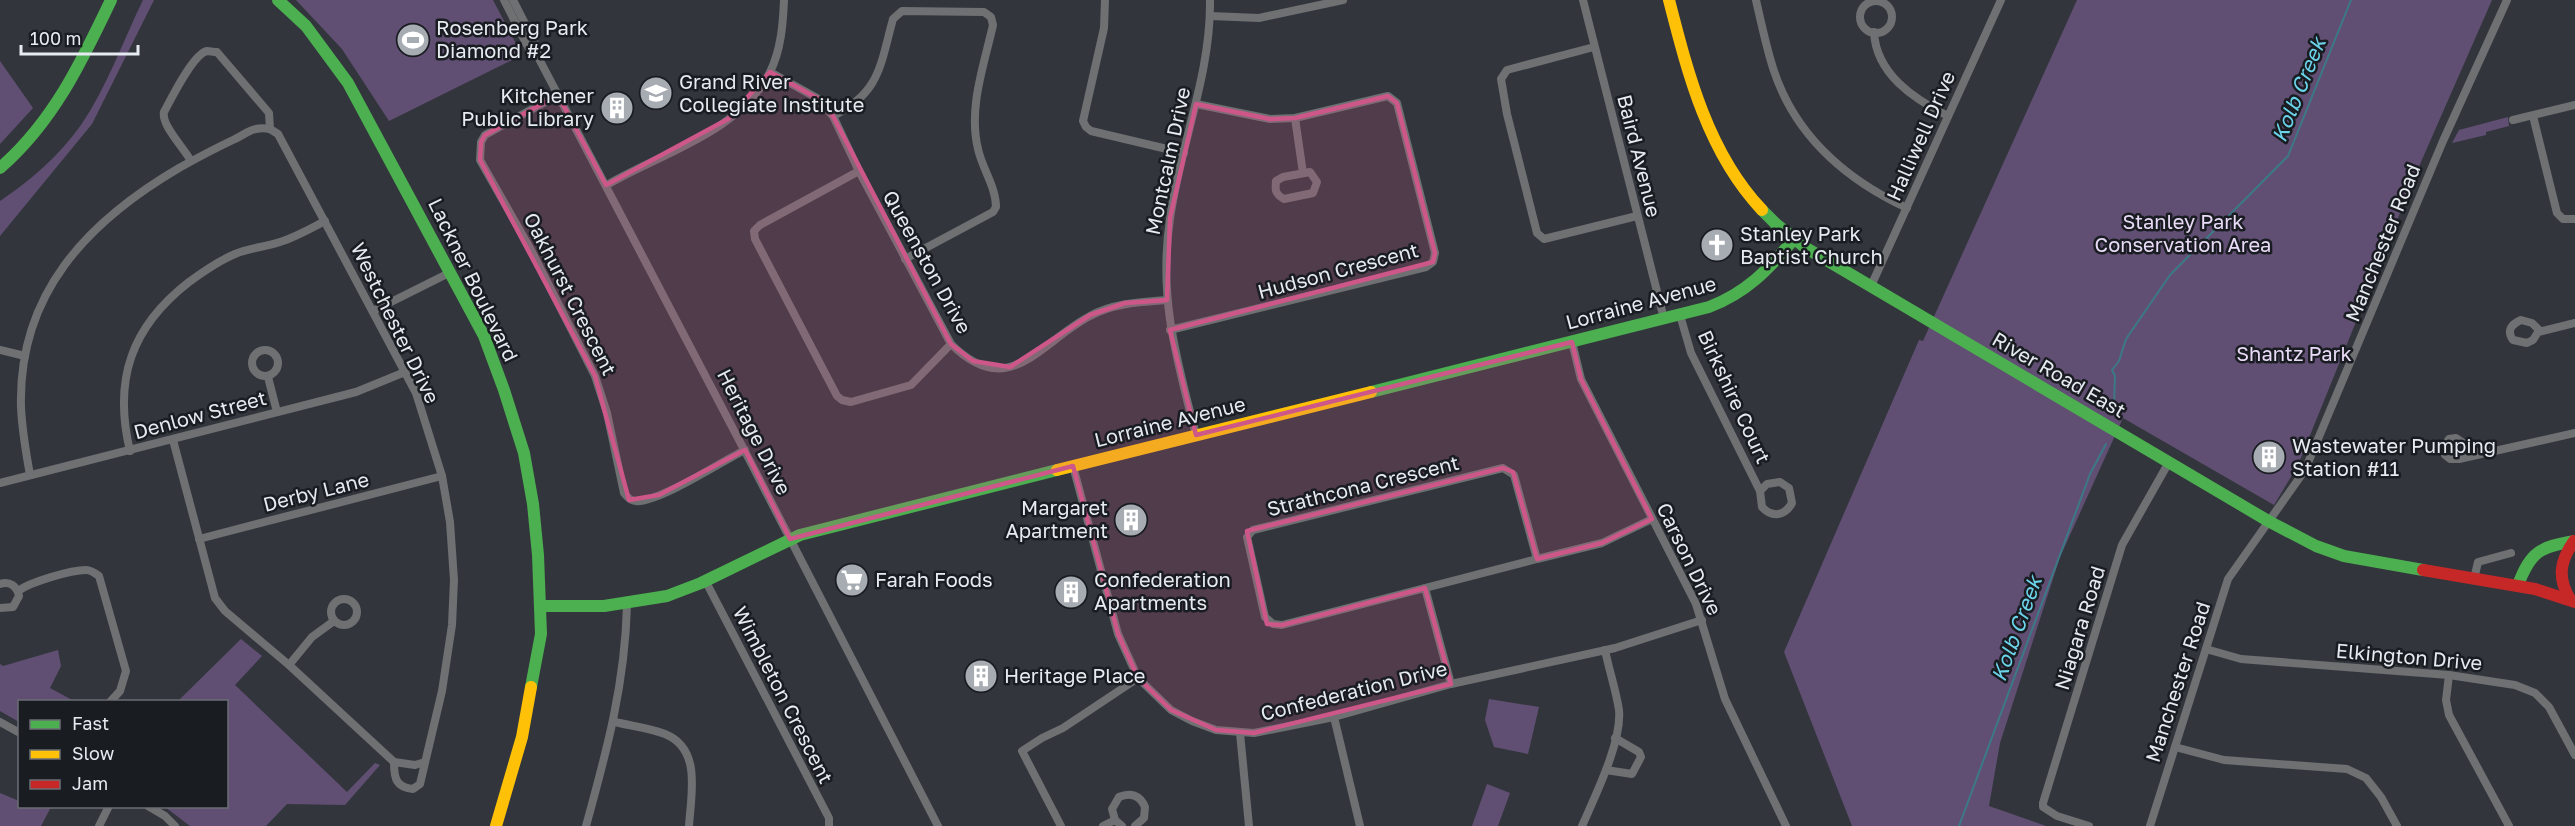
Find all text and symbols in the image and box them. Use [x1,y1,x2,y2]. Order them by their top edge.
place label: Rosenberg Park Diamond #2 [436,15,588,62]
scale bar [21,18,138,56]
sports icon: Rosenberg Park Diamond #2 [395,22,431,58]
text: 100 m [30,27,81,49]
water label: Kolb Creek [2265,32,2332,146]
street label: Halliwell Drive [1881,67,1959,204]
place label: Grand River Collegiate Institute [679,69,864,116]
school or university icon: Grand River Collegiate Institute [638,75,674,111]
place label: Kitchener Public Library [461,83,594,130]
street label: Montcalm Drive [1140,85,1194,237]
building icon: Kitchener Public Library [599,90,635,126]
street label: Baird Avenue [1613,92,1667,220]
street label: Manchester Road [2340,160,2425,325]
street label: Queenston Drive [879,186,977,337]
street label: Lackner Boulevard [424,194,524,365]
street label: Oakhurst Crescent [520,208,622,379]
park label: Stanley Park Conservation Area [2095,209,2271,256]
place label: Stanley Park Baptist Church [1740,221,1883,268]
church icon: Stanley Park Baptist Church [1699,227,1735,263]
street label: Hudson Crescent [1255,237,1421,303]
street label: Westchester Drive [347,238,445,407]
street label: Lorraine Avenue [1563,270,1719,334]
street label: Birkshire Court [1694,326,1776,467]
street label: River Road East [1989,326,2130,422]
park label: Shantz Park [2236,341,2352,365]
street label: Heritage Drive [713,365,797,498]
street label: Denlow Street [131,385,269,443]
street label: Lorraine Avenue [1092,391,1248,451]
place label: Wastewater Pumping Station #11 [2292,433,2496,480]
building icon: Wastewater Pumping Station #11 [2251,439,2287,475]
street label: Strathcona Crescent [1264,450,1461,520]
street label: Derby Lane [260,466,371,516]
place label: Margaret Apartment [1005,495,1108,542]
street label: Carson Drive [1652,498,1727,619]
building icon: Margaret Apartment [1113,502,1149,538]
supermarket icon: Farah Foods [834,562,870,598]
street label: Niagara Road [2049,563,2109,693]
place label: Farah Foods [875,567,993,591]
place label: Confederation Apartments [1094,567,1231,614]
water label: Kolb Creek [1985,571,2048,685]
building icon: Confederation Apartments [1053,574,1089,610]
street label: Manchester Road [2140,598,2214,765]
street label: Wimbleton Crescent [729,602,839,787]
street label: Elkington Drive [2335,638,2483,674]
street label: Confederation Drive [1258,655,1450,725]
building icon: Heritage Place [963,658,999,694]
place label: Heritage Place [1004,663,1145,687]
legend [18,700,228,808]
text: Fast [72,712,109,734]
text: Slow [72,742,115,764]
text: Jam [72,772,108,794]

